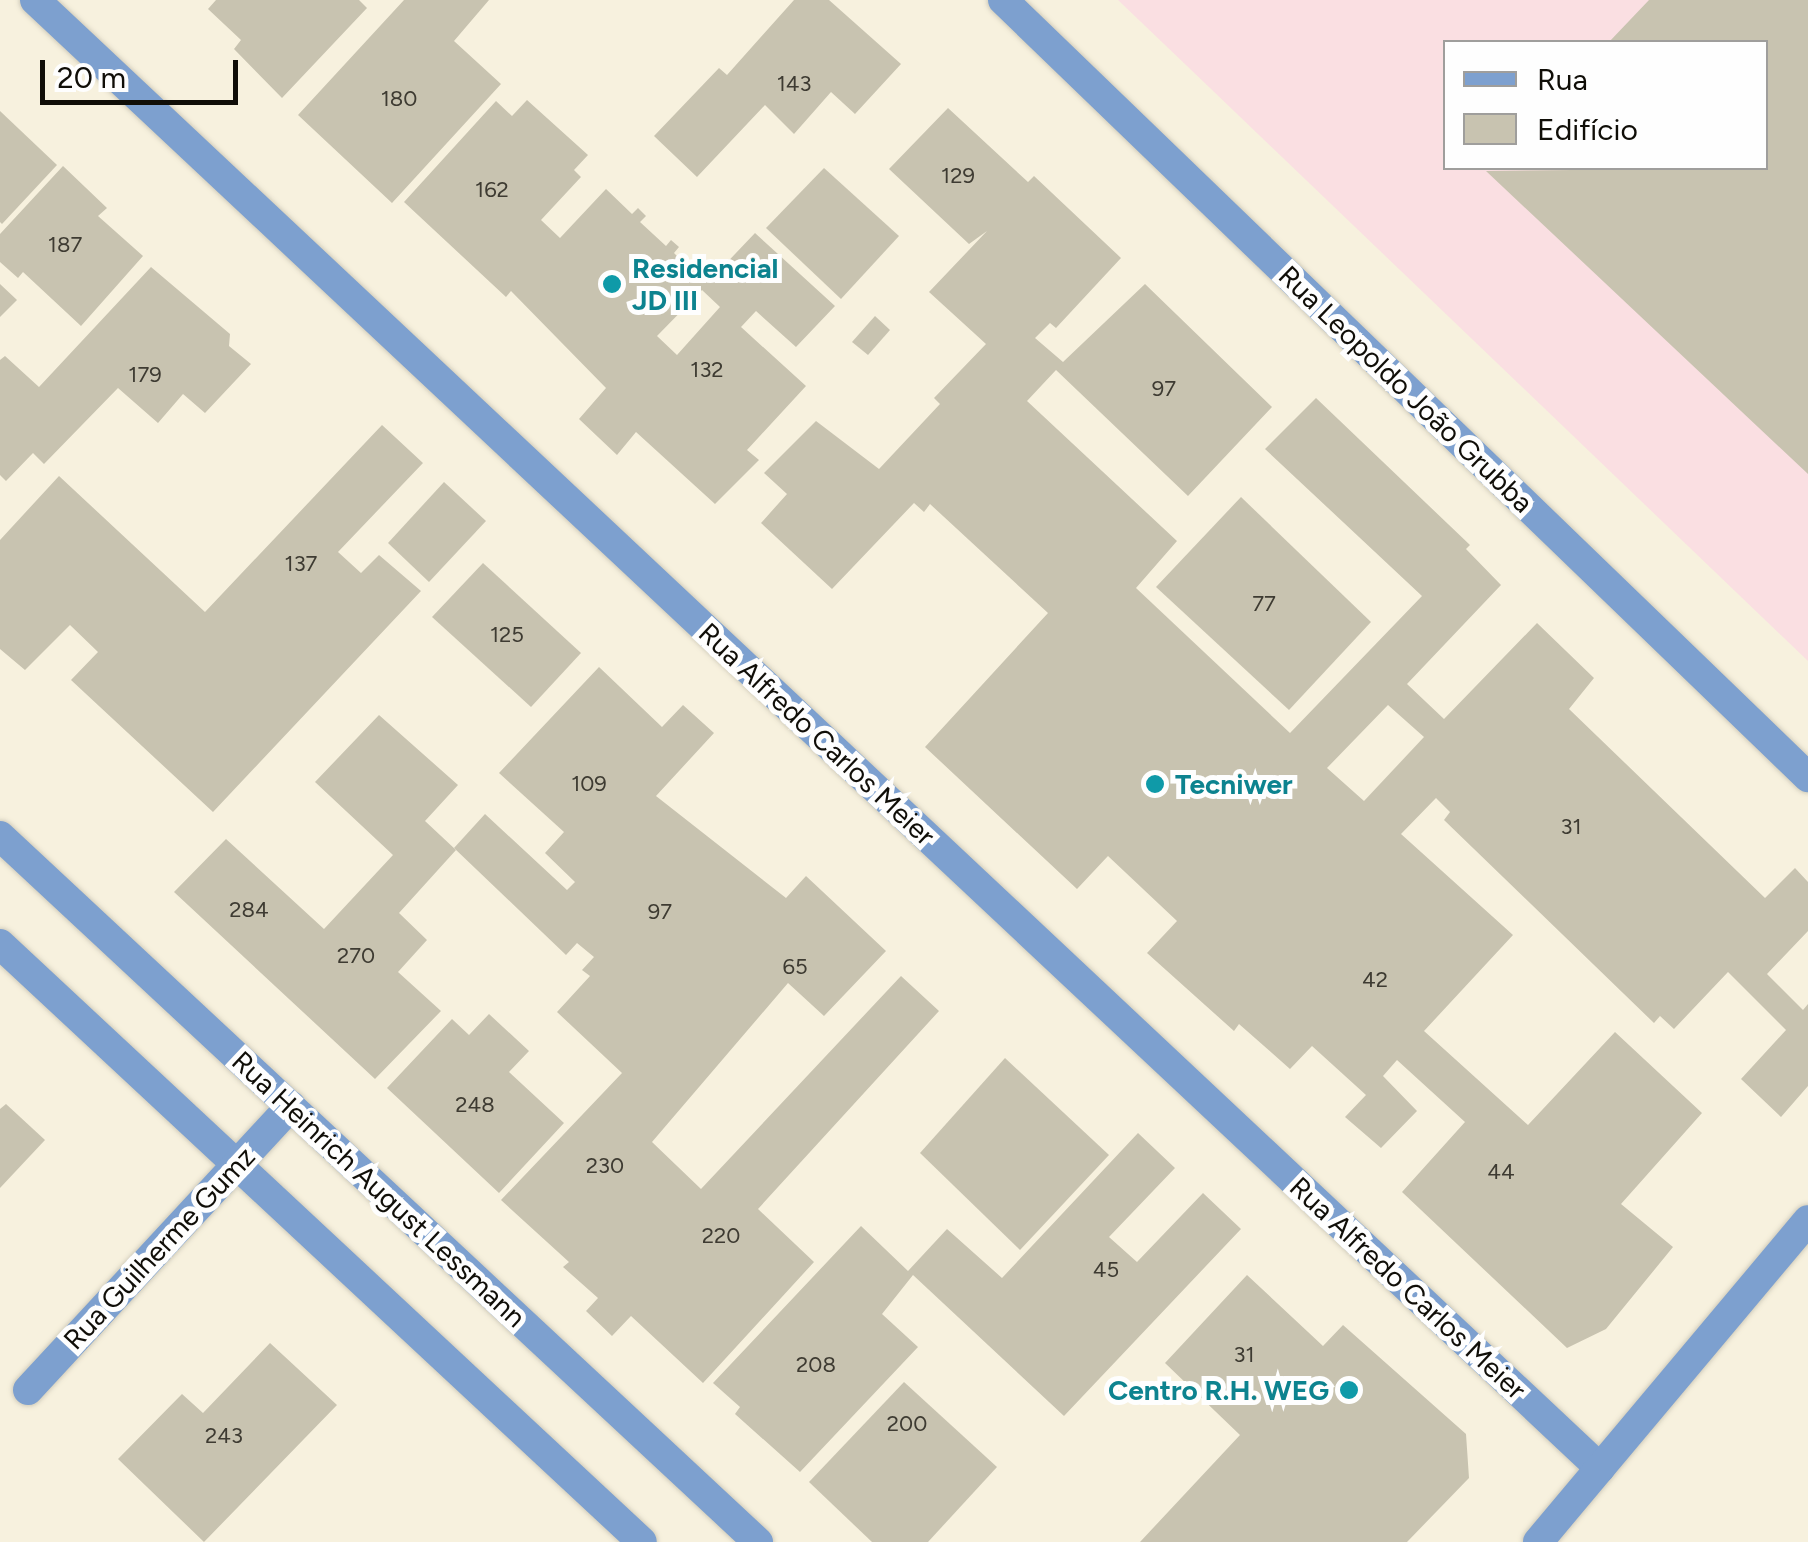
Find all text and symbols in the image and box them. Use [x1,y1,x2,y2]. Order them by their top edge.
scale bar [45,40,242,102]
legend [1443,40,1768,170]
text: 20 m [57,59,126,96]
text: Rua [1537,61,1588,98]
house number: 143 [777,71,811,97]
house number: 180 [381,86,417,112]
text: Edifício [1537,111,1638,148]
house number: 129 [941,163,975,189]
house number: 162 [475,177,509,203]
house number: 187 [48,232,82,258]
place label: Residencial JD III [632,251,778,317]
street label: Rua Leopoldo João Grubba [1272,259,1540,519]
marker: Residencial JD III [601,273,623,295]
house number: 132 [690,357,724,383]
house number: 179 [128,362,162,388]
house number: 97 [1152,376,1176,402]
house number: 137 [285,551,317,577]
house number: 77 [1252,591,1276,617]
street label: Rua Alfredo Carlos Meier [692,616,942,852]
house number: 125 [490,622,524,648]
place label: Tecniwer [1175,767,1293,801]
house number: 109 [571,771,607,797]
marker: Tecniwer [1144,773,1166,795]
house number: 31 [1560,814,1582,840]
house number: 284 [229,897,269,923]
house number: 97 [648,899,672,925]
house number: 270 [337,943,375,969]
house number: 65 [782,954,808,980]
house number: 42 [1362,967,1388,993]
street label: Rua Heinrich August Lessmann [225,1044,533,1334]
house number: 248 [455,1092,495,1118]
street label: Rua Guilherme Gumz [56,1140,262,1356]
house number: 230 [586,1153,624,1179]
house number: 44 [1487,1159,1515,1185]
street label: Rua Alfredo Carlos Meier [1283,1170,1533,1406]
house number: 220 [702,1223,740,1249]
house number: 45 [1093,1257,1119,1283]
house number: 31 [1233,1342,1255,1368]
house number: 208 [796,1352,836,1378]
place label: Centro R.H. WEG [1108,1373,1329,1407]
marker: Centro R.H. WEG [1338,1379,1360,1401]
house number: 200 [887,1411,927,1437]
house number: 243 [205,1423,243,1449]

